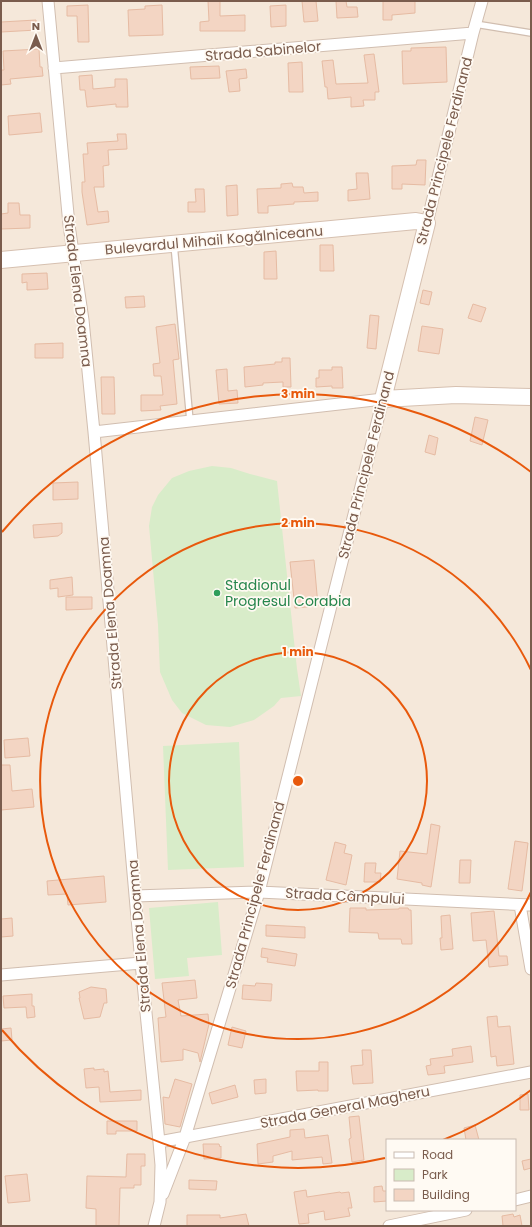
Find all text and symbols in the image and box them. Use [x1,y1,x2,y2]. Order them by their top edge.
north arrow [16,16,56,56]
text: N [32,18,40,34]
street label: Strada Sabinelor [204,36,322,66]
street label: Strada Principele Ferdinand [411,55,477,247]
street label: Strada Elena Doamna [59,214,97,368]
street label: Bulevardul Mihail Kogălniceanu [104,220,324,260]
street label: Strada Principele Ferdinand [333,369,399,561]
text: 3 min [281,385,315,402]
text: 2 min [281,514,315,531]
street label: Strada Elena Doamna [93,536,127,690]
place label: Stadionul Progresul Corabia [225,575,351,611]
marker: Stadionul Progresul Corabia [212,588,222,598]
text: 1 min [282,643,314,660]
centre of rings [291,774,305,788]
street label: Strada Principele Ferdinand [220,799,290,991]
street label: Strada Elena Doamna [122,859,156,1013]
street label: Strada Câmpului [285,883,405,909]
street label: Strada General Magheru [258,1081,432,1133]
legend [386,1139,516,1211]
text: Road [422,1146,453,1163]
text: Park [422,1166,449,1183]
text: Building [422,1186,470,1203]

